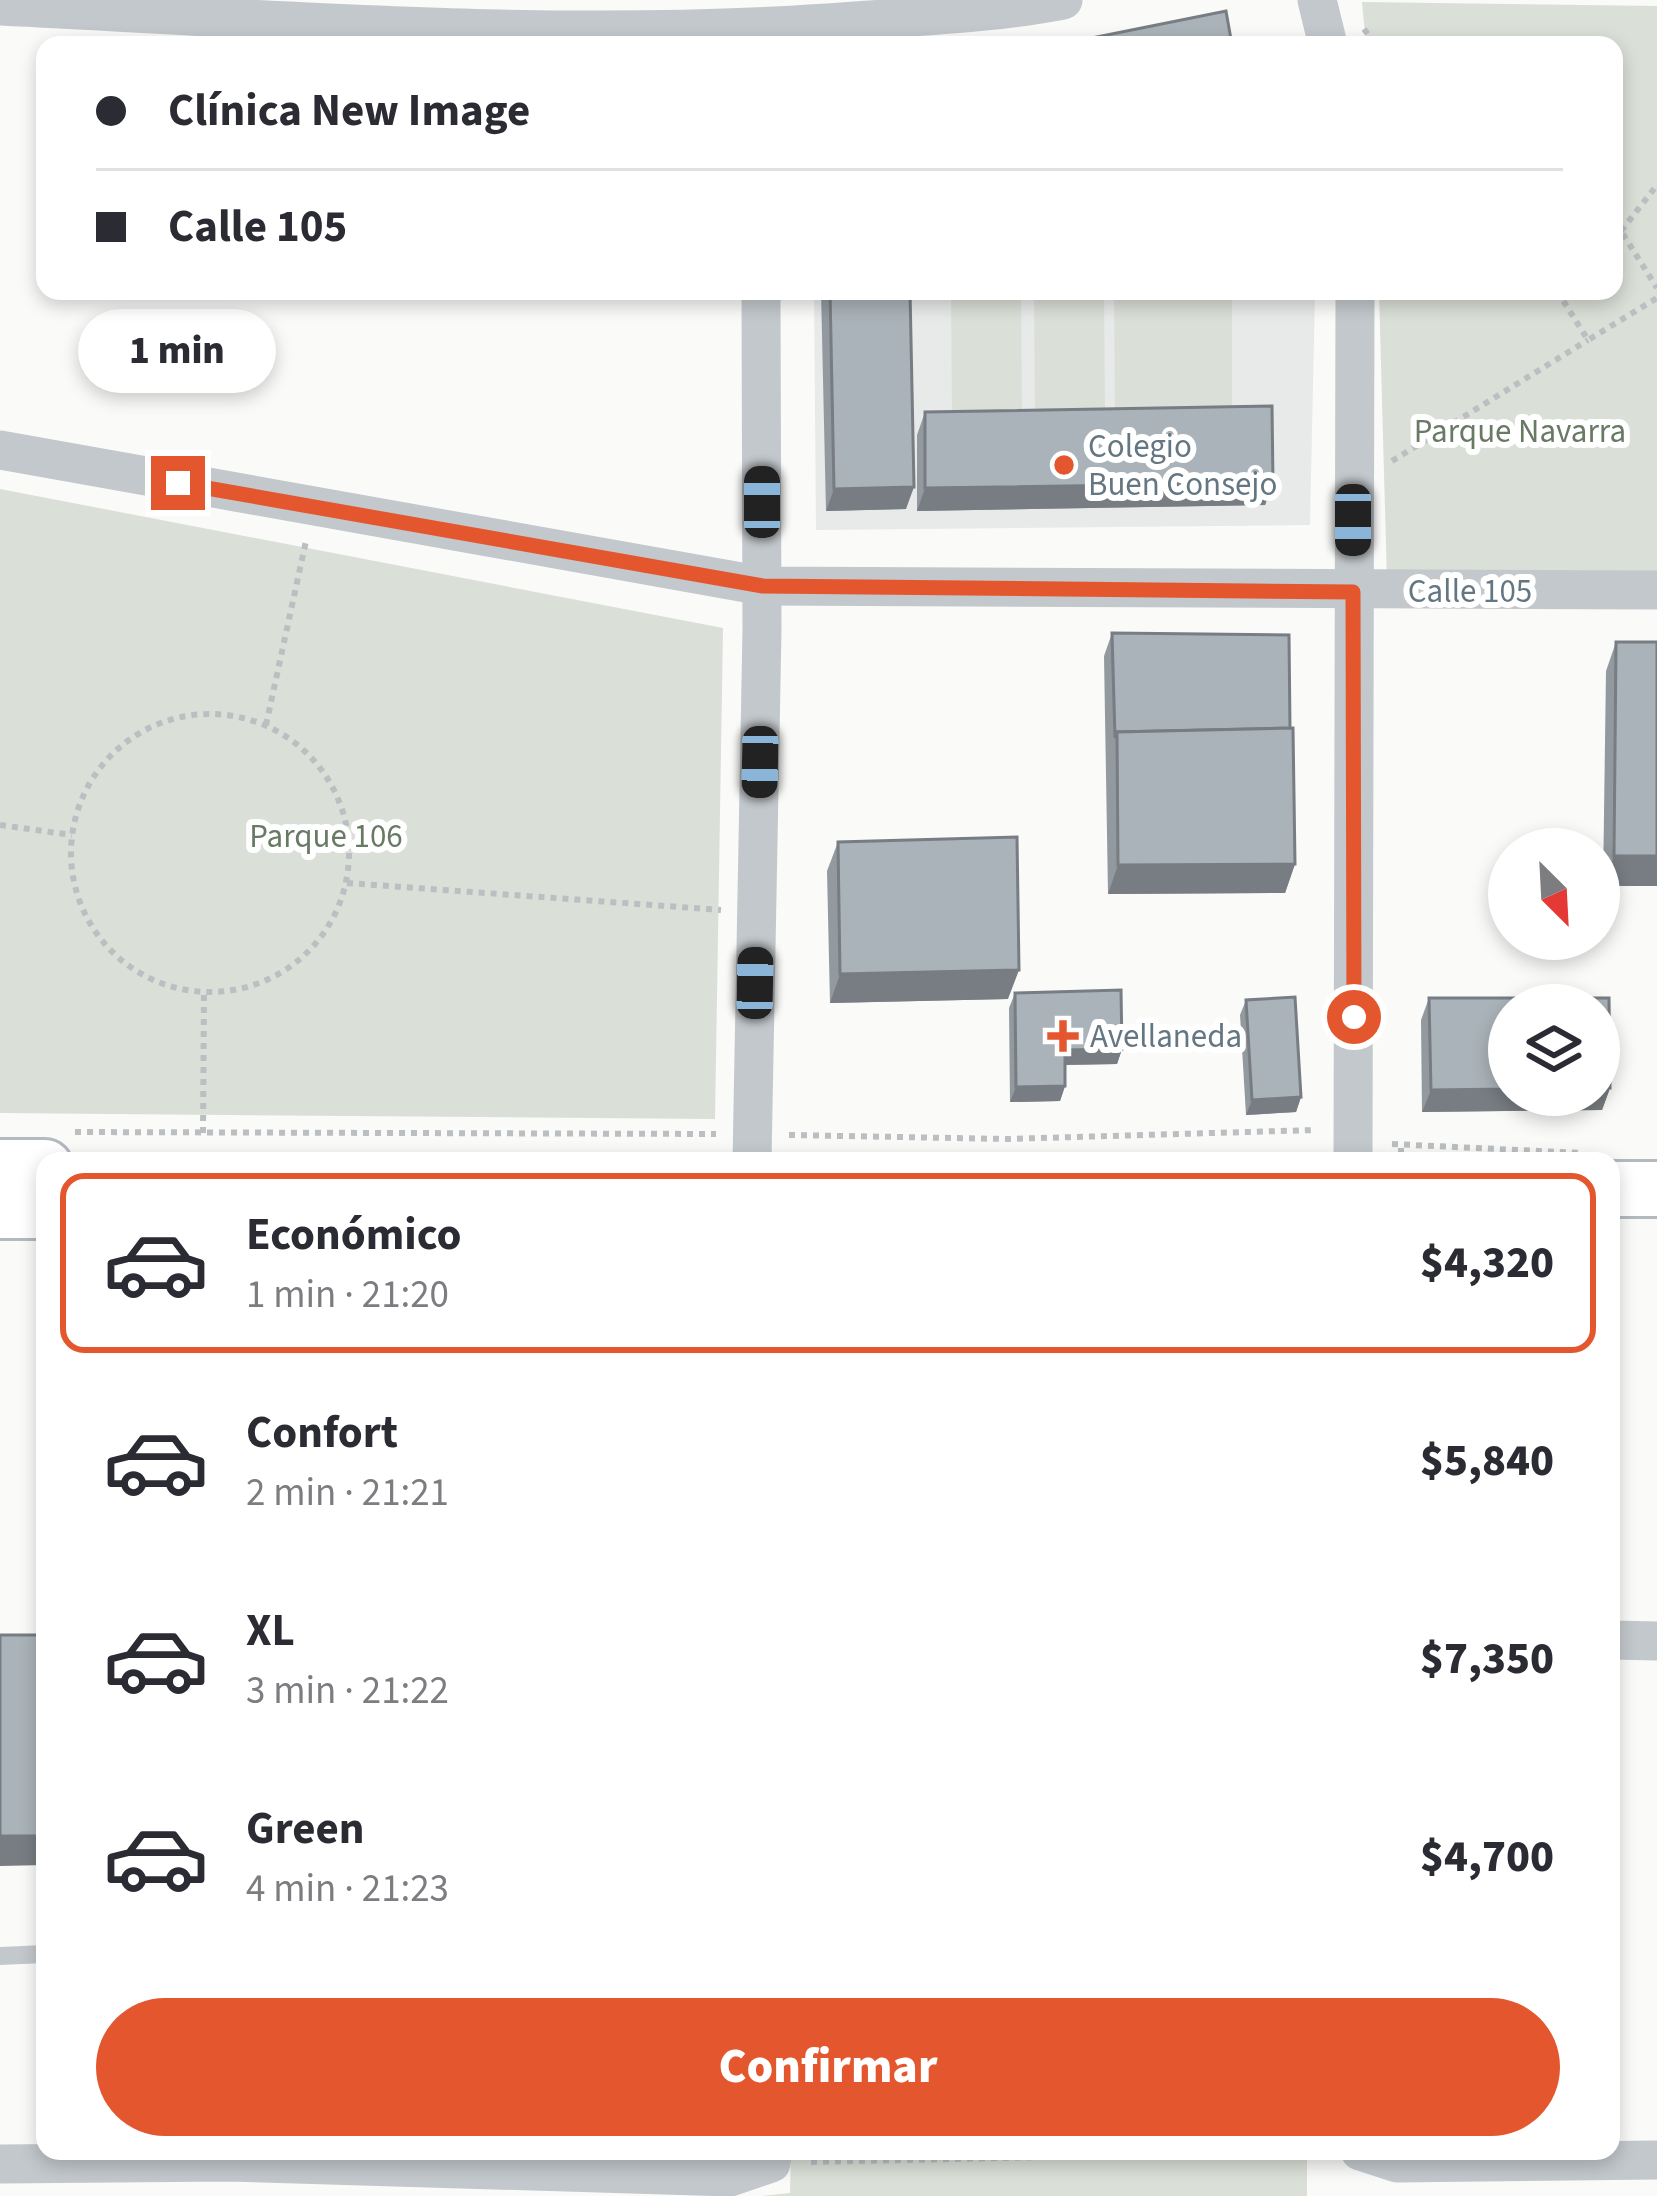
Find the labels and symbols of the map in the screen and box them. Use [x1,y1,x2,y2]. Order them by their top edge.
callout: 1 min [79,309,277,393]
park label: Parque Navarra [1414,408,1626,455]
place label: Colegio Buen Consejo [1088,423,1277,508]
marker: Colegio Buen Consejo [1051,452,1077,478]
route end [151,456,205,510]
car [744,466,780,538]
car [1335,484,1371,556]
street label: Calle 105 [1408,568,1532,615]
car [741,726,779,798]
park label: Parque 106 [249,813,403,860]
north arrow [1488,828,1620,960]
car [736,947,774,1019]
route start [1327,990,1381,1044]
place label: Avellaneda [1090,1013,1242,1060]
marker: Avellaneda [1047,1020,1079,1052]

